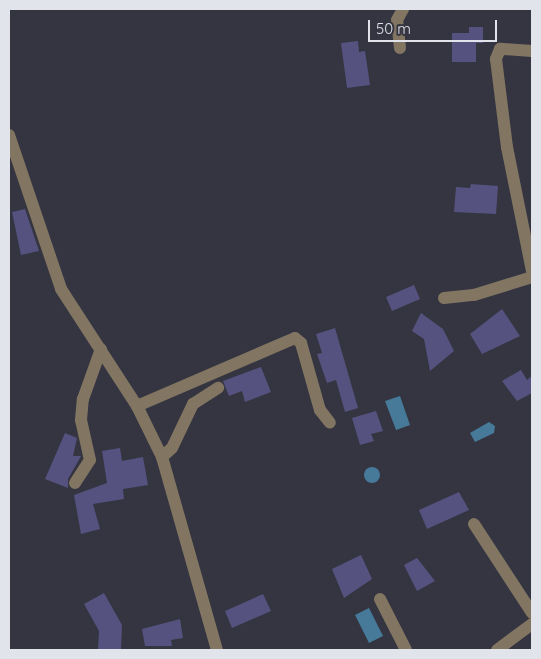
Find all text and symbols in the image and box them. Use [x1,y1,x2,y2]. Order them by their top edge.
scale bar [371,10,500,42]
text: 50 m [376,19,411,38]

